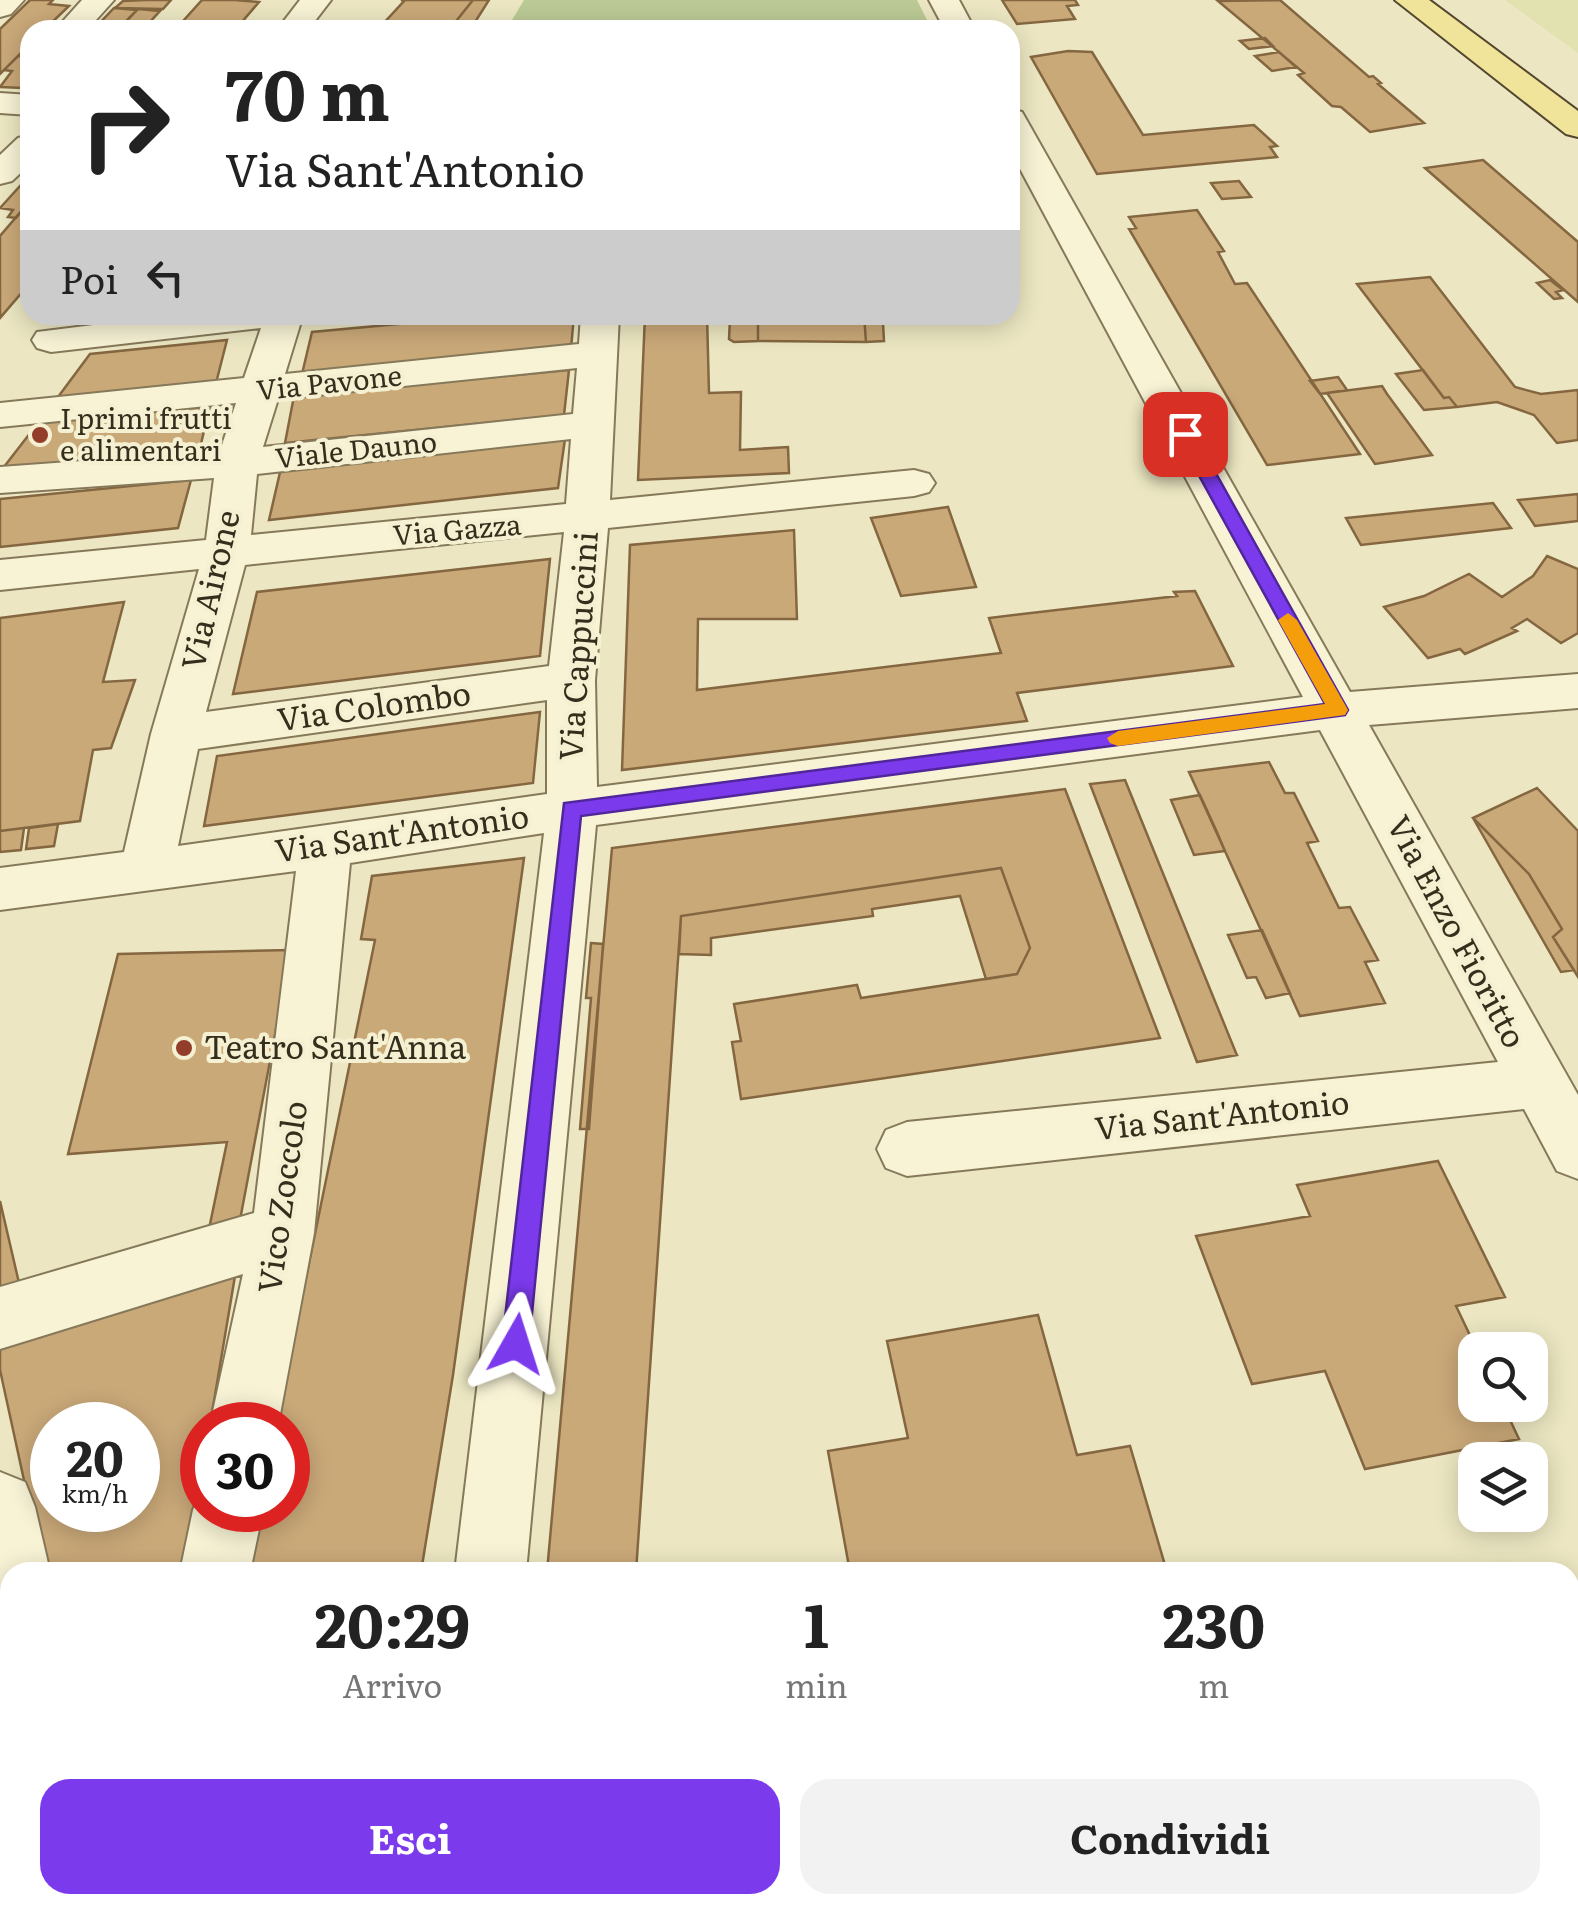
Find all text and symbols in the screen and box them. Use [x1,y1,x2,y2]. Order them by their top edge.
text: 70 m [225,39,390,143]
icon: right [60,60,190,190]
text: Via Sant'Antonio [225,134,585,201]
text: Poi [60,249,118,306]
icon: left [138,250,193,305]
street label: Via Pavone [254,352,404,410]
pin [1143,392,1228,477]
place label: I primi frutti e alimentari [60,396,232,470]
icon: arrive [1158,407,1213,462]
street label: Viale Dauno [273,419,439,477]
marker: I primi frutti e alimentari [29,424,51,446]
street label: Via Gazza [391,501,523,555]
street label: Via Airone [166,505,250,674]
street label: Via Cappuccini [544,529,608,762]
street label: Via Colombo [274,667,474,741]
street label: Via Sant'Antonio [272,789,532,873]
street label: Via Enzo Fioritto [1377,806,1540,1056]
place label: Teatro Sant'Anna [204,1021,467,1069]
marker: Teatro Sant'Anna [173,1037,195,1059]
street label: Via Sant'Antonio [1092,1076,1351,1150]
street label: Vico Zoccolo [243,1097,317,1296]
position arrow [464,1292,568,1396]
map controls [1458,1332,1548,1532]
button: search [1458,1332,1548,1422]
speed limit sign: 30 [180,1402,310,1532]
text: 20 [66,1418,124,1492]
button: layers [1458,1442,1548,1532]
text: km/h [62,1474,128,1511]
text: 20:29 [315,1577,470,1666]
text: 1 [804,1577,829,1666]
text: 230 [1163,1577,1265,1666]
text: Arrivo [343,1660,442,1708]
text: min [785,1660,848,1708]
text: m [1198,1660,1229,1708]
button: Esci [40,1779,780,1894]
button: Condividi [800,1779,1540,1894]

